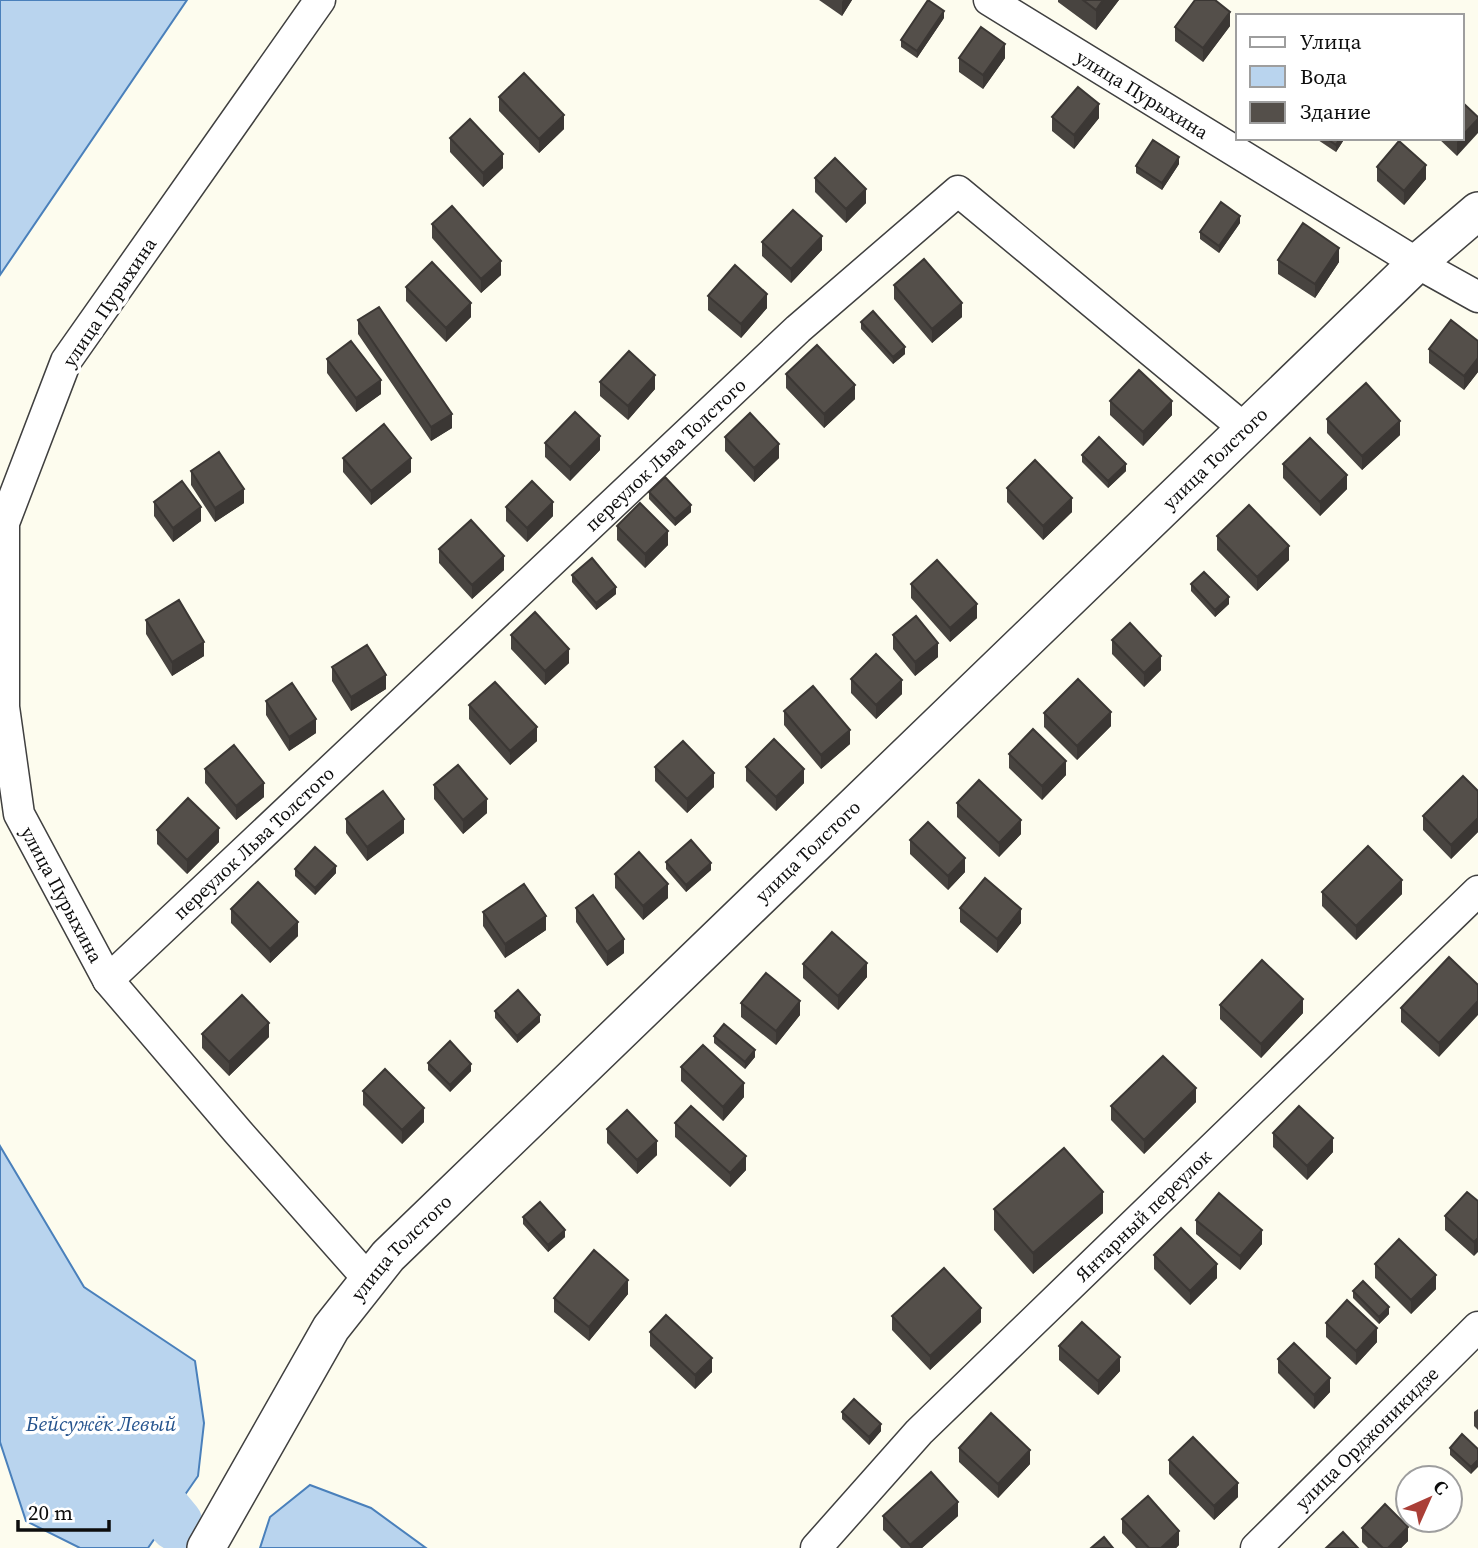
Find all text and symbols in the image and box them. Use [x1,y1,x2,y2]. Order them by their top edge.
legend [1236,14,1464,140]
text: Улица [1300,27,1362,56]
street label: улица Пурыхина [1071,44,1214,145]
text: Вода [1300,62,1347,91]
text: Здание [1300,97,1371,126]
street label: улица Пурыхина [56,232,162,372]
street label: переулок Льва Толстого [579,372,751,537]
street label: улица Толстого [1156,401,1273,515]
street label: переулок Льва Толстого [167,760,340,925]
street label: улица Толстого [749,794,866,908]
street label: улица Пурыхина [15,822,109,967]
street label: Янтарный переулок [1069,1143,1217,1287]
street label: улица Толстого [345,1188,457,1306]
street label: улица Орджоникидзе [1289,1361,1444,1515]
water label: Бейсужёк Левый [25,1409,176,1438]
north arrow [1394,1464,1464,1534]
text: С [1428,1474,1455,1500]
scale bar [18,1488,108,1532]
text: 20 m [28,1498,73,1527]

